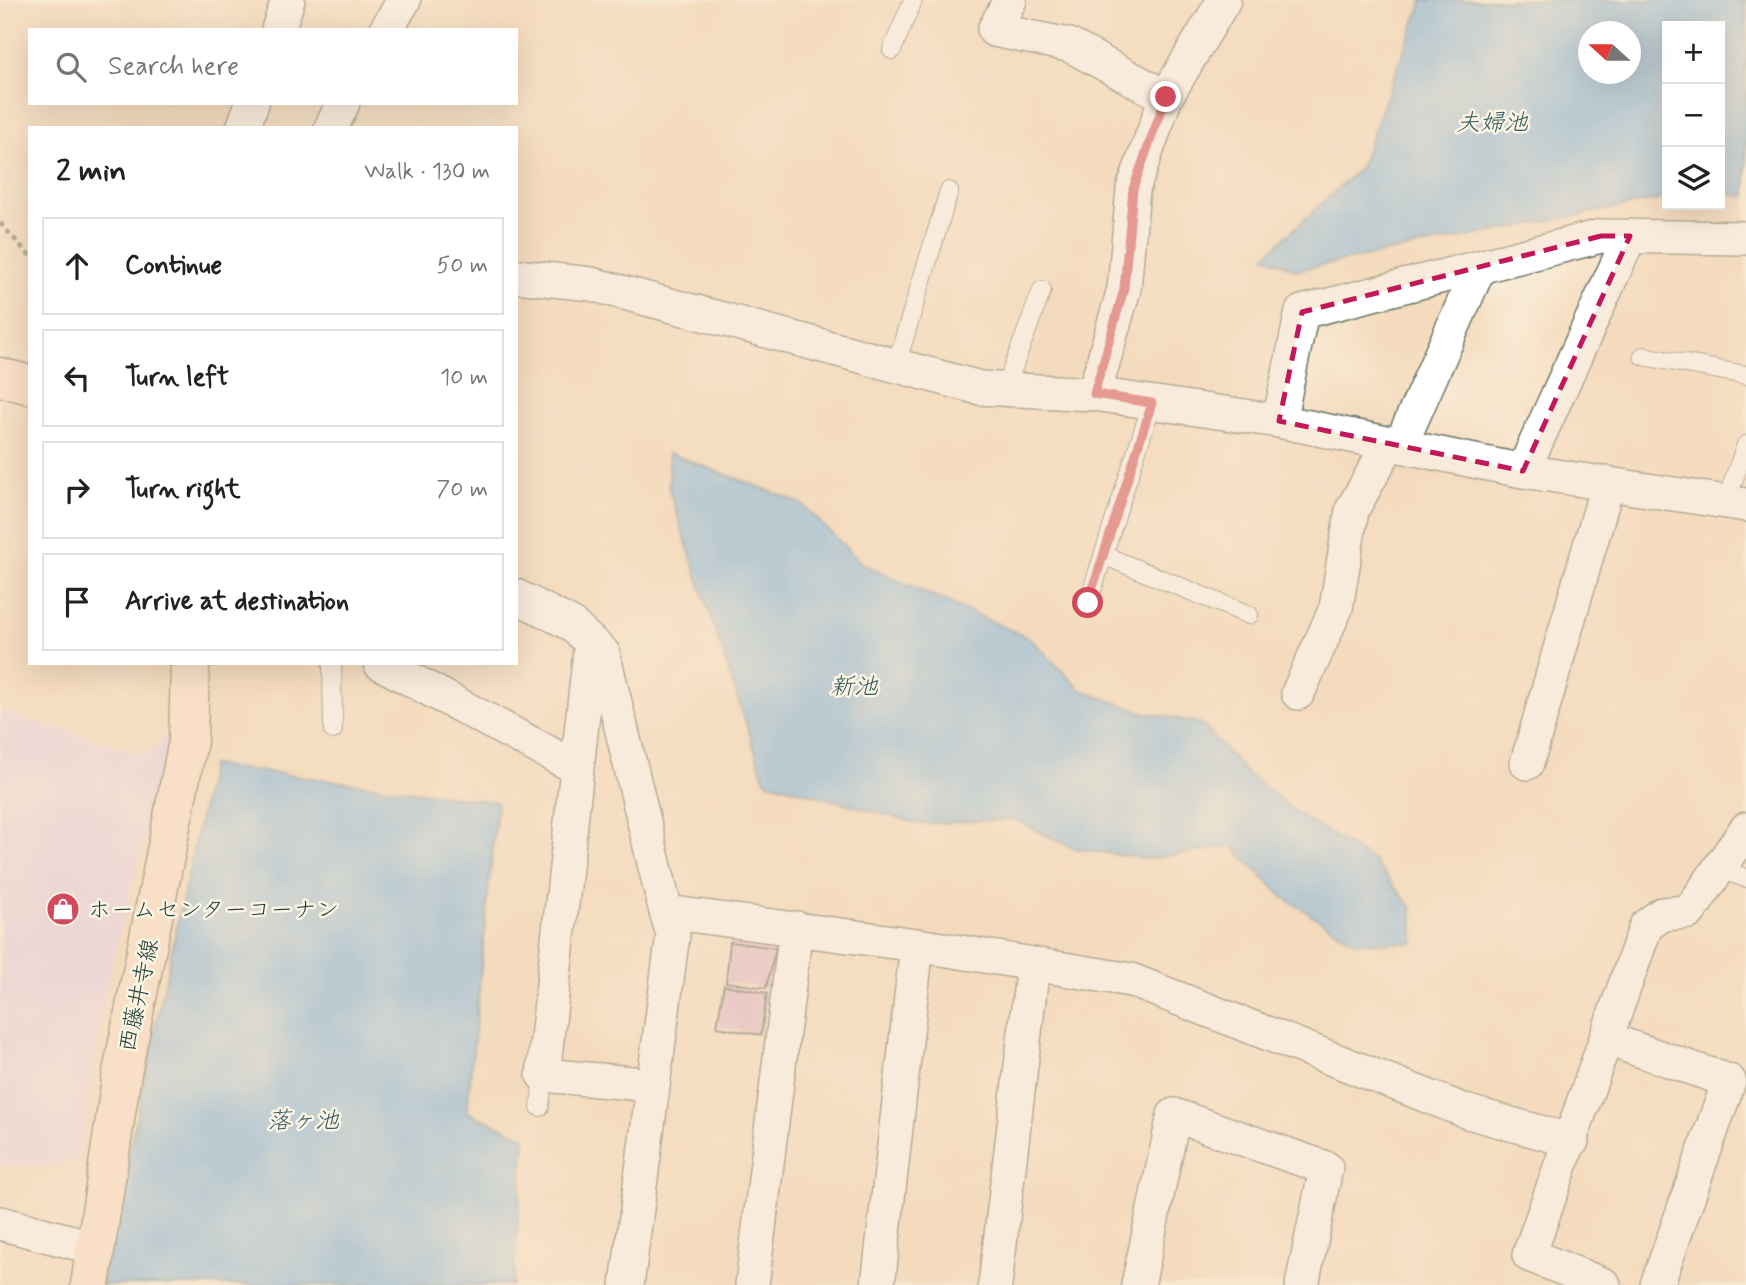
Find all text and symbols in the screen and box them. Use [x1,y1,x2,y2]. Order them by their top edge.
north arrow [1578,21,1641,84]
map controls [1662,21,1725,210]
button: + [1662,21,1725,84]
search box [28,28,518,105]
icon: search [52,48,90,86]
text: Search here [108,50,239,84]
route end [1150,81,1181,112]
button: − [1662,84,1725,147]
water label: 夫婦池 [1456,108,1529,139]
button: layers [1662,147,1725,210]
text: 2 min [56,152,126,191]
text: Walk · 130 m [364,157,490,187]
icon: ahead [58,247,96,285]
text: Continue [125,249,222,283]
text: 50 m [437,251,488,281]
icon: left [58,359,96,397]
text: Turn left [125,361,229,395]
text: 10 m [440,363,488,393]
icon: right [58,471,96,509]
text: Turn right [125,473,241,507]
text: 70 m [436,475,488,505]
icon: arrive [58,583,96,621]
text: Arrive at destination [125,585,349,619]
route start [1072,587,1103,618]
water label: 新池 [830,672,879,703]
shop icon: ホームセンターコーナン [44,890,82,928]
place label: ホームセンターコーナン [88,896,339,926]
street label: 西藤井寺線 [113,936,167,1055]
water label: 落ヶ池 [267,1106,340,1137]

